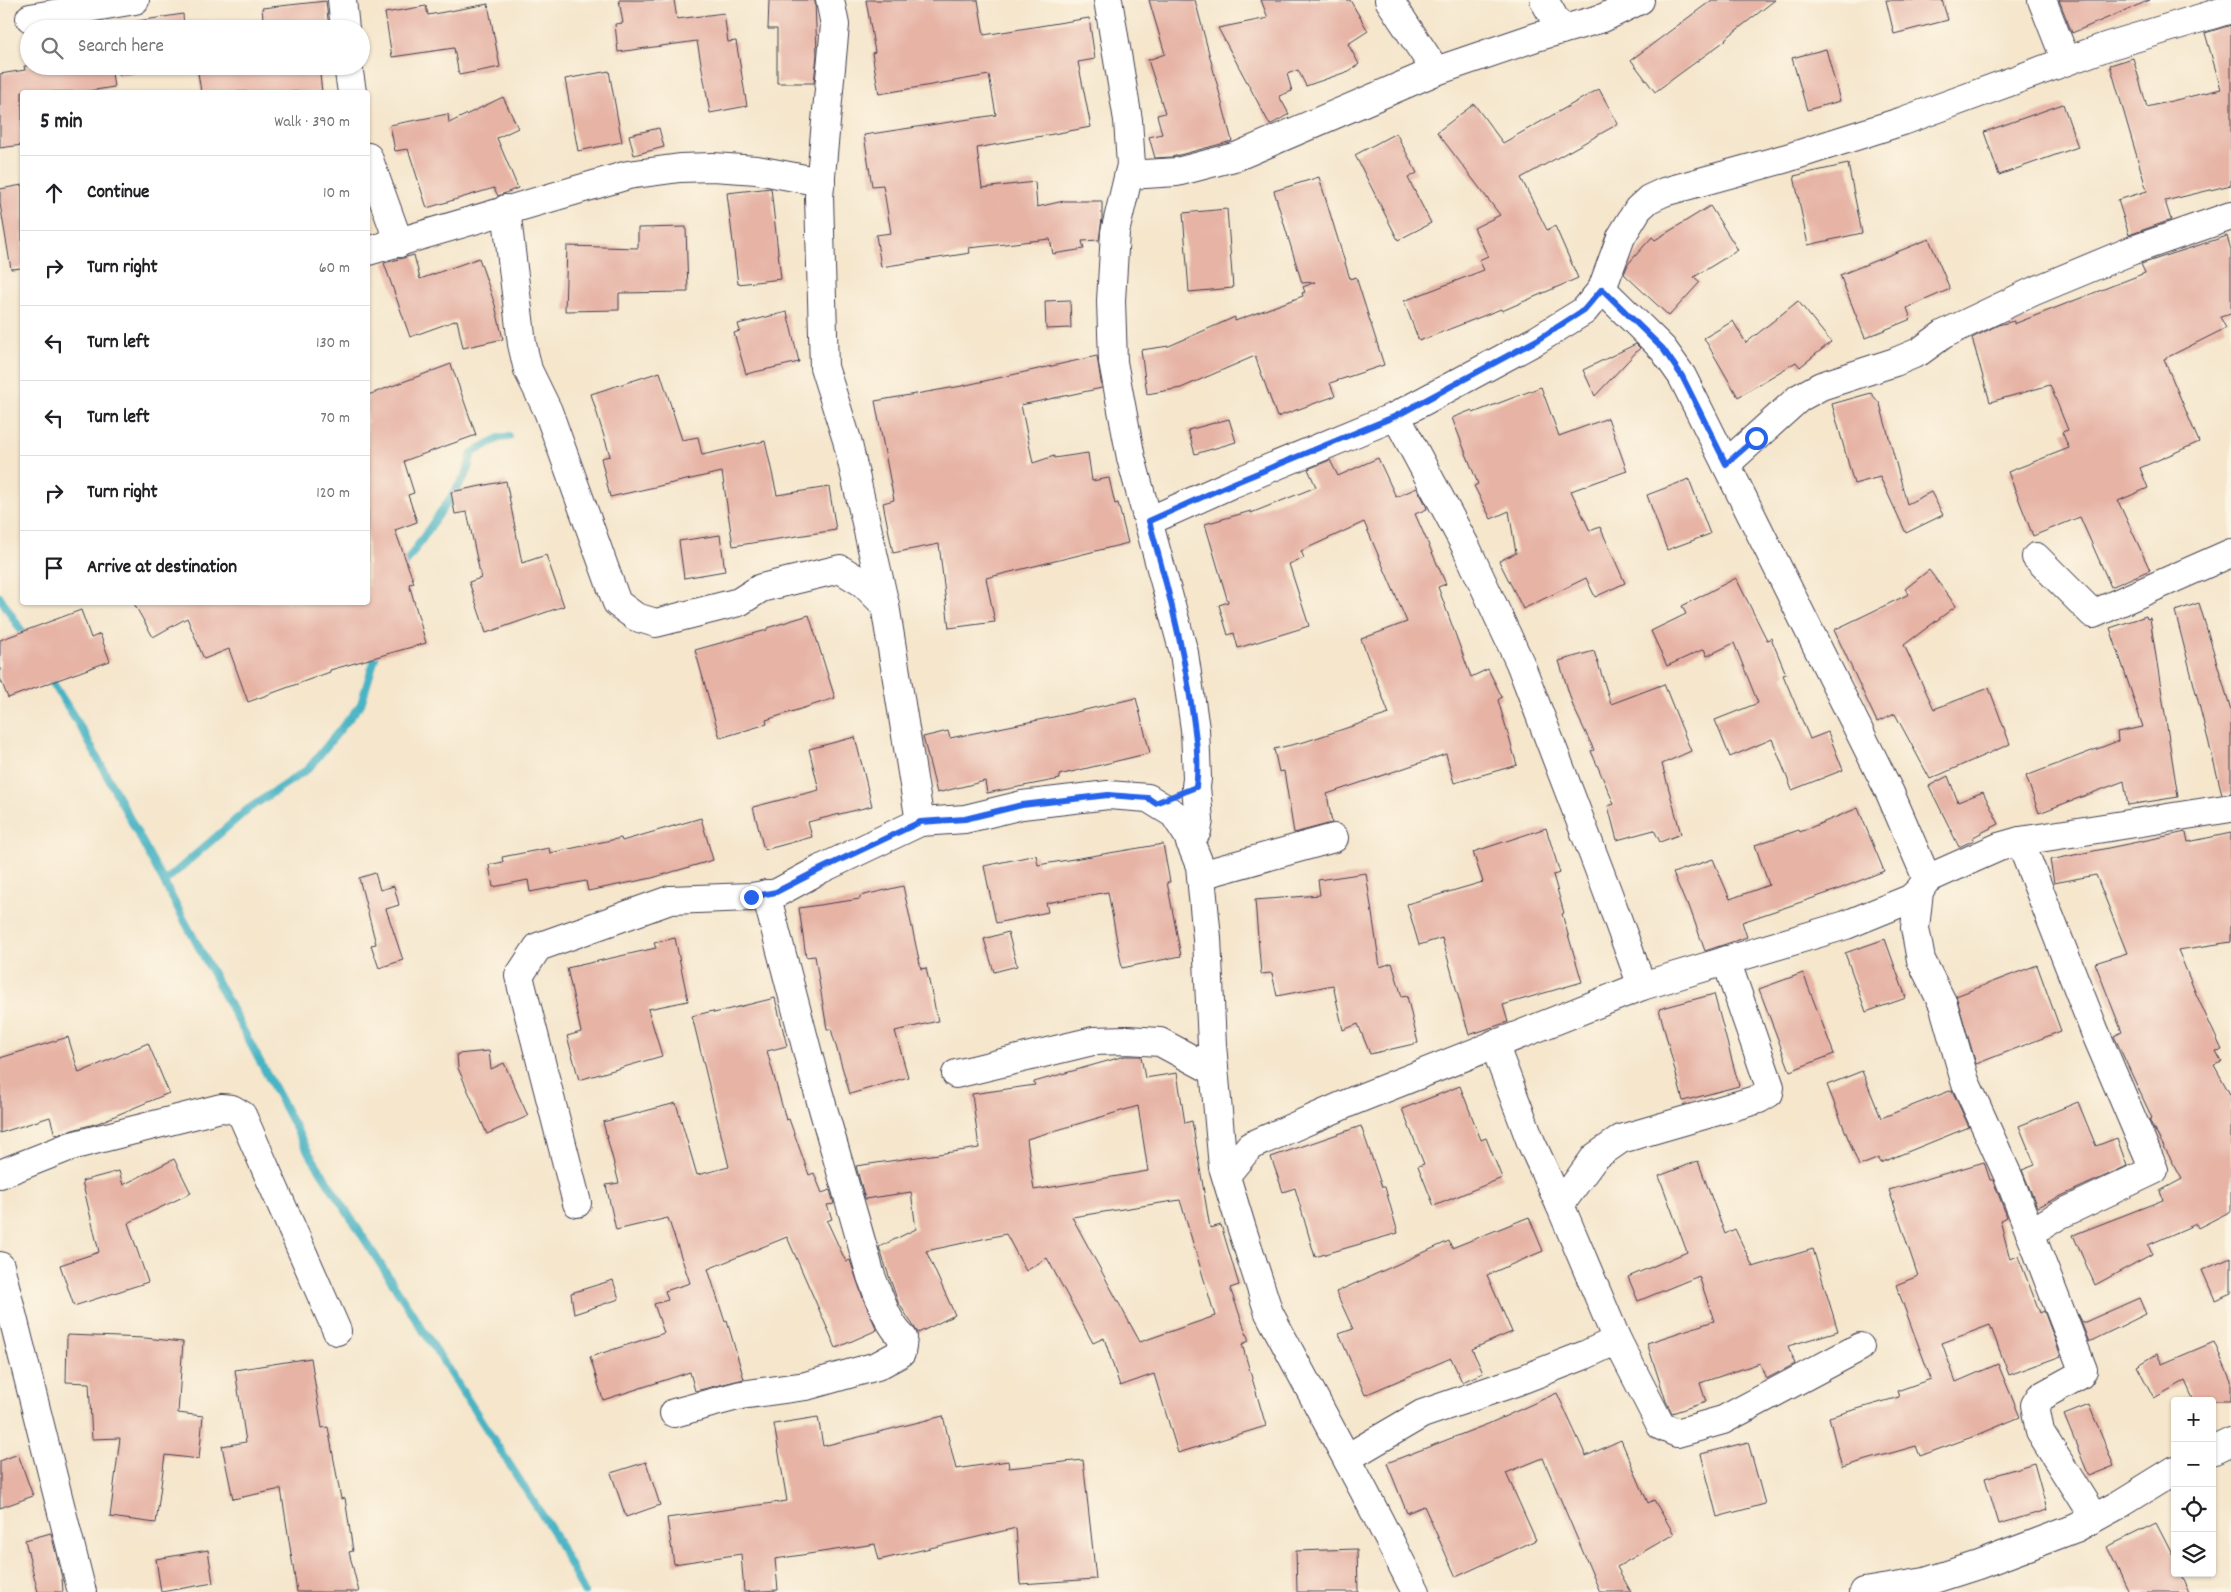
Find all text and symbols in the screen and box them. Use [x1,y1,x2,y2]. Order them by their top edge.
search box [20,20,370,75]
icon: search [38,34,66,62]
text: Search here [78,34,164,61]
text: 5 min [40,108,83,138]
text: Walk · 390 m [274,111,350,134]
icon: ahead [40,179,68,207]
text: Continue [87,180,149,207]
text: 10 m [323,182,350,205]
icon: right [40,254,68,282]
text: Turn right [87,255,158,282]
text: 60 m [319,257,350,280]
icon: left [40,329,68,357]
text: Turn left [87,330,150,357]
text: 130 m [316,332,350,355]
icon: left [40,404,68,432]
text: Turn left [87,405,150,432]
text: 70 m [320,407,350,430]
route start [1745,427,1768,450]
icon: right [40,479,68,507]
text: Turn right [87,480,158,507]
text: 120 m [316,482,350,505]
icon: arrive [40,554,68,582]
text: Arrive at destination [87,555,237,582]
route end [740,886,763,909]
map controls [2171,1397,2216,1577]
button: + [2171,1397,2216,1442]
button: − [2171,1442,2216,1487]
button: locate [2171,1487,2216,1532]
button: layers [2171,1532,2216,1577]

